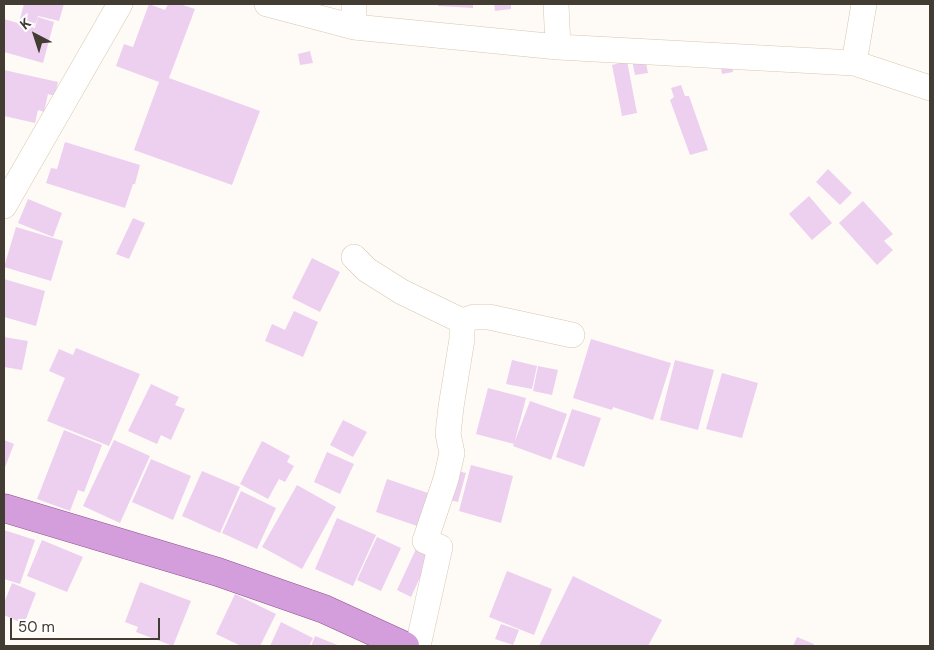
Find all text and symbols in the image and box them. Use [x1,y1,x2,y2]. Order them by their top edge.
north arrow [10,10,60,60]
text: K [16,14,35,33]
scale bar [12,608,162,640]
text: 50 m [18,617,55,637]

